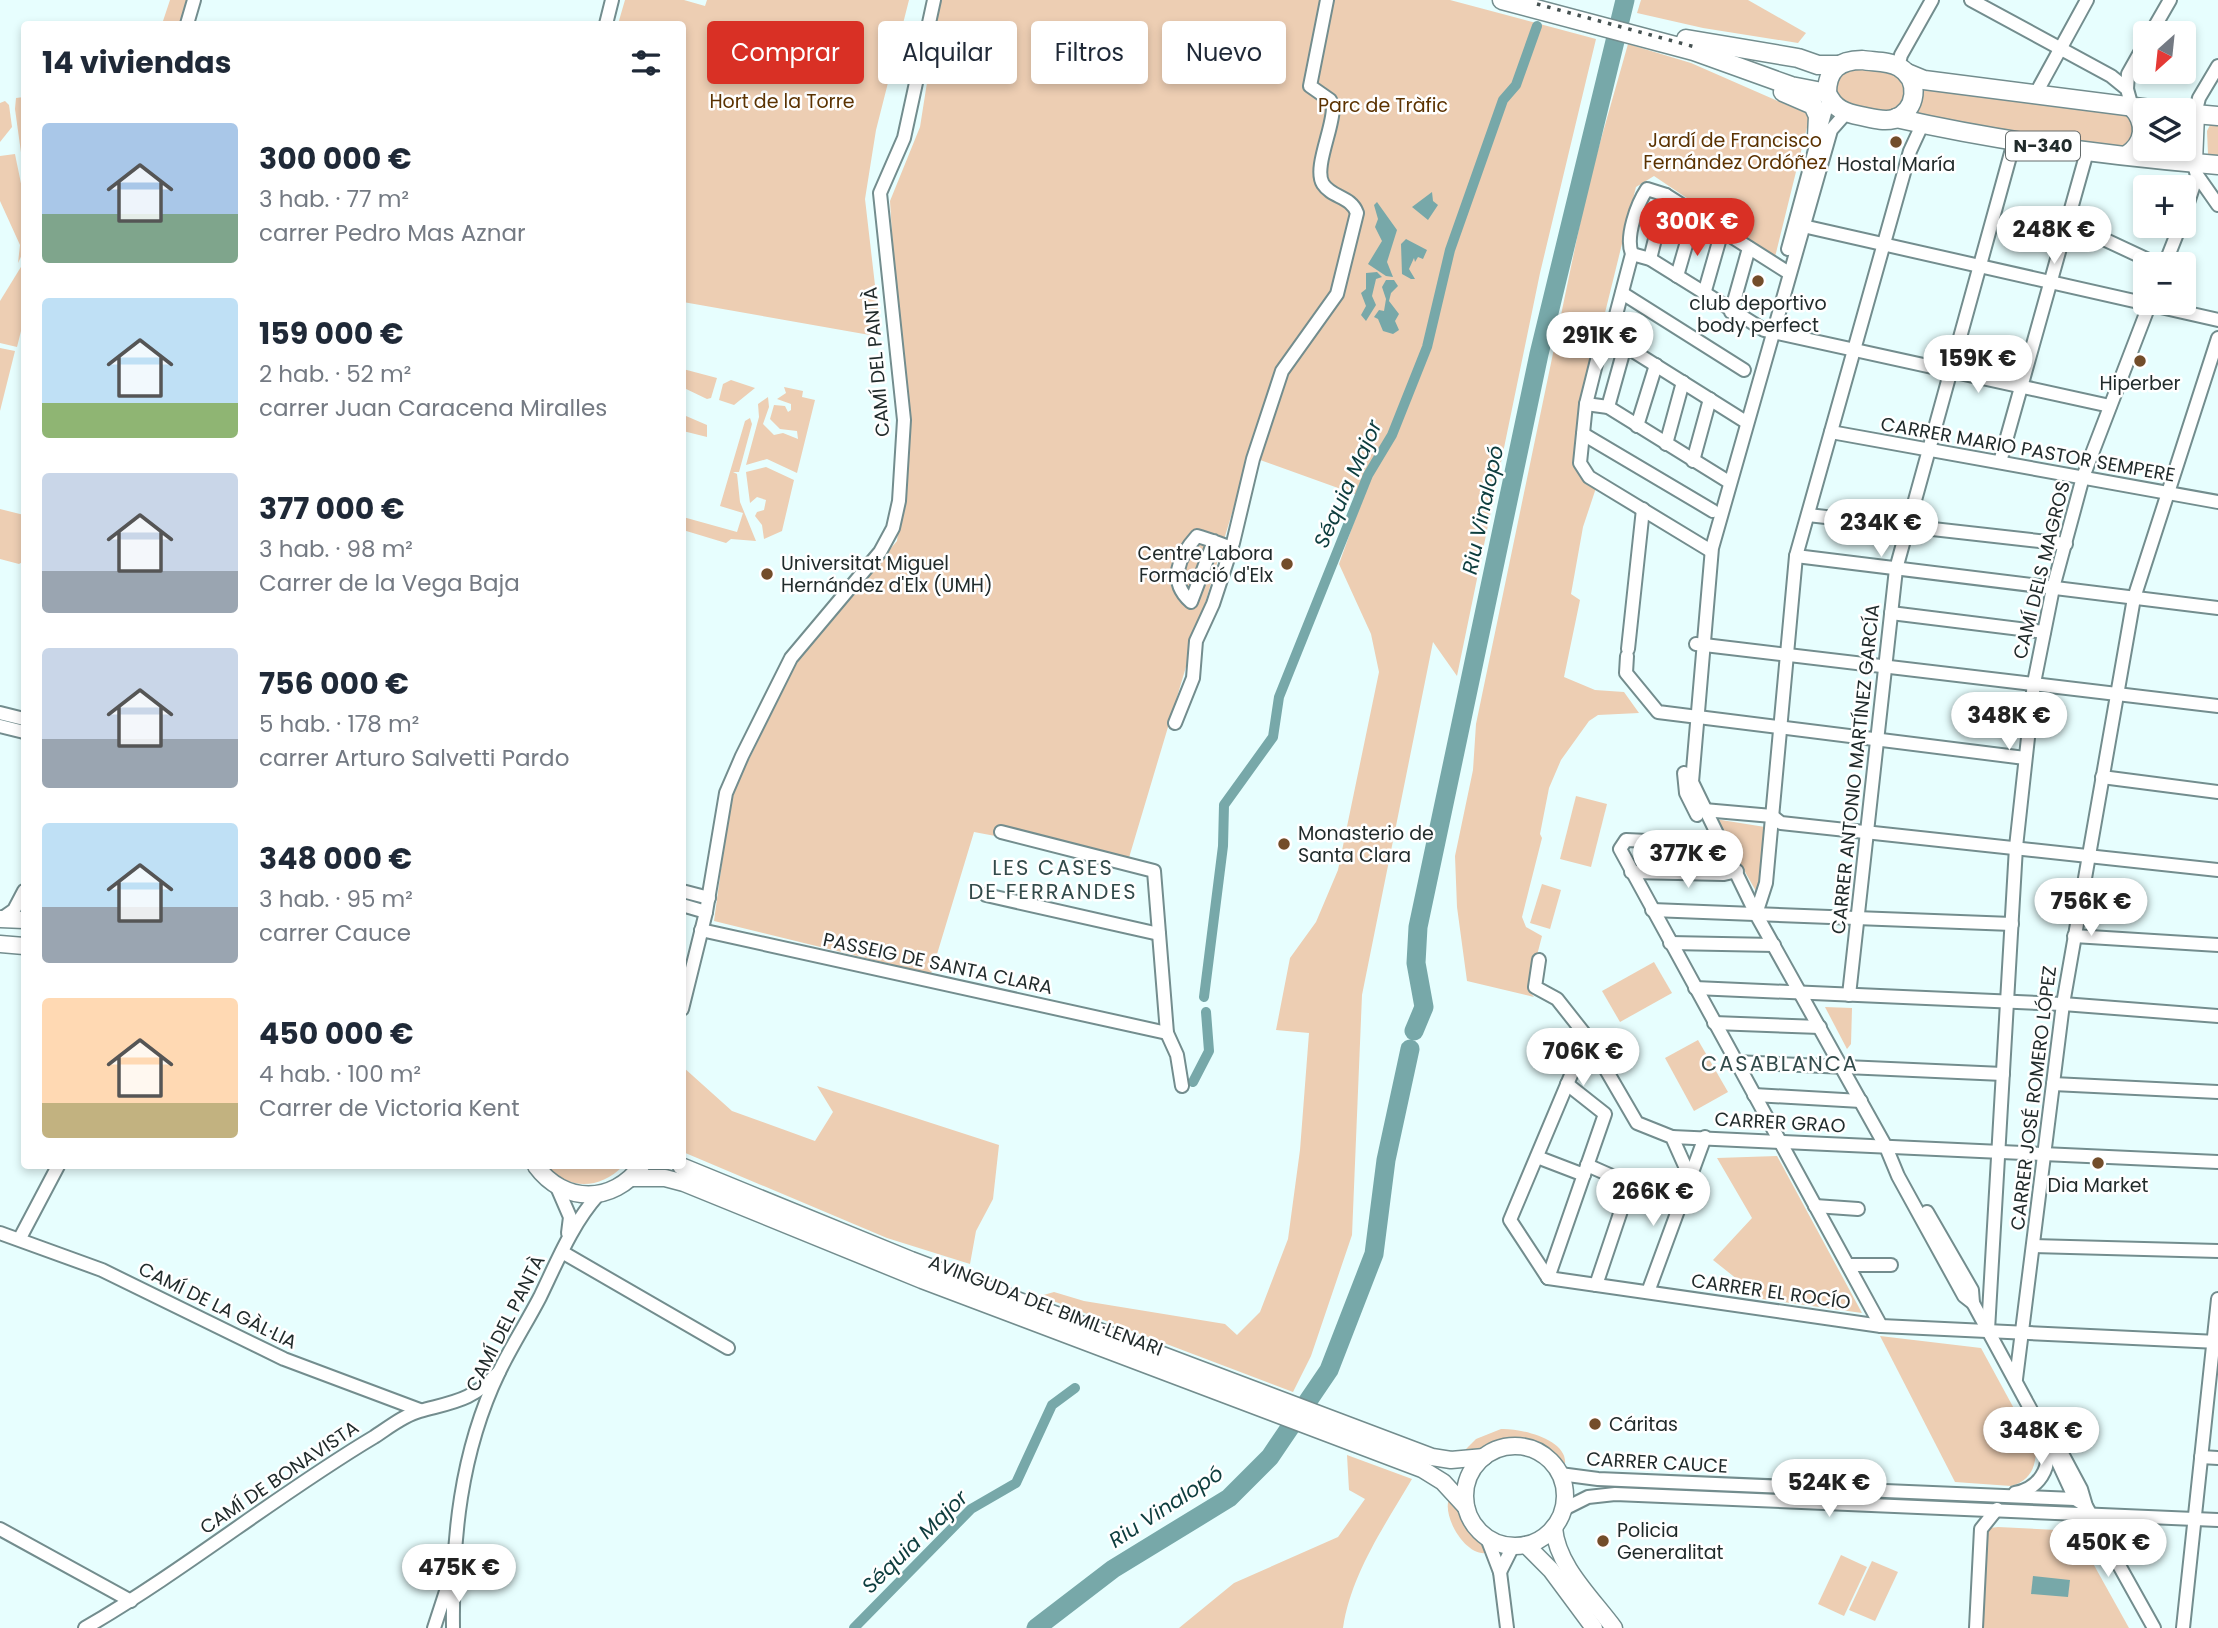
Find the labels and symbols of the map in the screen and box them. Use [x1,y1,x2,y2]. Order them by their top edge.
north arrow [2133,21,2196,84]
park label: Hort de la Torre [709,88,855,115]
park label: Parc de Tràfic [1318,92,1448,119]
park label: Jardí de Francisco Fernández Ordóñez [1643,127,1827,176]
road number: N-340 [2006,132,2080,160]
marker: Hostal María [1888,134,1904,150]
place label: Hostal María [1837,151,1955,178]
pin: 300K € [1640,198,1754,258]
pin: 248K € [1997,206,2111,266]
marker: club deportivo body perfect [1750,273,1766,289]
street label: CAMÍ DEL PANTÀ [856,286,896,438]
place label: club deportivo body perfect [1689,290,1827,339]
pin: 291K € [1543,312,1657,372]
pin: 159K € [1921,336,2035,395]
marker: Hiperber [2132,353,2148,369]
place label: Hiperber [2099,370,2181,397]
street label: CARRER MARIO PASTOR SEMPERE [1879,410,2177,489]
water label: Séquia Major [1306,414,1389,552]
water label: Riu Vinalopó [1455,443,1510,577]
street label: CAMÍ DELS MAGROS [2006,478,2077,662]
pin: 234K € [1824,500,1938,559]
place label: Centre Labora Formació d'Elx [1138,540,1273,589]
place label: Universitat Miguel Hernández d'Elx (UMH) [781,550,993,599]
marker: Centre Labora Formació d'Elx [1279,556,1295,572]
marker: Universitat Miguel Hernández d'Elx (UMH) [759,566,775,582]
street label: CARRER ANTONIO MARTÍNEZ GARCÍA [1825,602,1886,935]
pin: 348K € [1952,692,2066,752]
place label: Monasterio de Santa Clara [1298,820,1434,869]
pin: 377K € [1631,830,1745,890]
marker: Monasterio de Santa Clara [1276,836,1292,852]
district label: LES CASES DE FERRANDES [969,853,1137,906]
pin: 756K € [2034,878,2148,938]
street label: PASSEIG DE SANTA CLARA [821,926,1055,1001]
street label: CARRER JOSÉ ROMERO LÓPEZ [2004,964,2063,1232]
pin: 706K € [1526,1028,1640,1088]
district label: CASABLANCA [1701,1049,1859,1078]
street label: CARRER GRAO [1714,1106,1846,1139]
marker: Dia Market [2090,1155,2106,1171]
pin: 266K € [1596,1168,1710,1228]
place label: Dia Market [2048,1172,2148,1199]
street label: AVINGUDA DEL BIMIL·LENARI [925,1248,1167,1363]
street label: CAMÍ DEL PANTÀ [459,1250,552,1396]
street label: CAMÍ DE LA GÀL·LIA [134,1255,302,1356]
street label: CARRER EL ROCÍO [1689,1267,1852,1316]
pin: 348K € [1984,1408,2098,1467]
place label: Cáritas [1609,1411,1678,1438]
street label: CAMÍ DE BONAVISTA [194,1414,364,1541]
marker: Cáritas [1587,1416,1603,1432]
street label: CARRER CAUCE [1586,1445,1728,1480]
water label: Riu Vinalopó [1103,1459,1229,1554]
pin: 524K € [1772,1460,1886,1519]
water label: Séquia Major [855,1483,975,1600]
place label: Policia Generalitat [1617,1517,1724,1566]
pin: 450K € [2051,1520,2165,1579]
marker: Policia Generalitat [1595,1533,1611,1549]
pin: 475K € [402,1544,516,1604]

